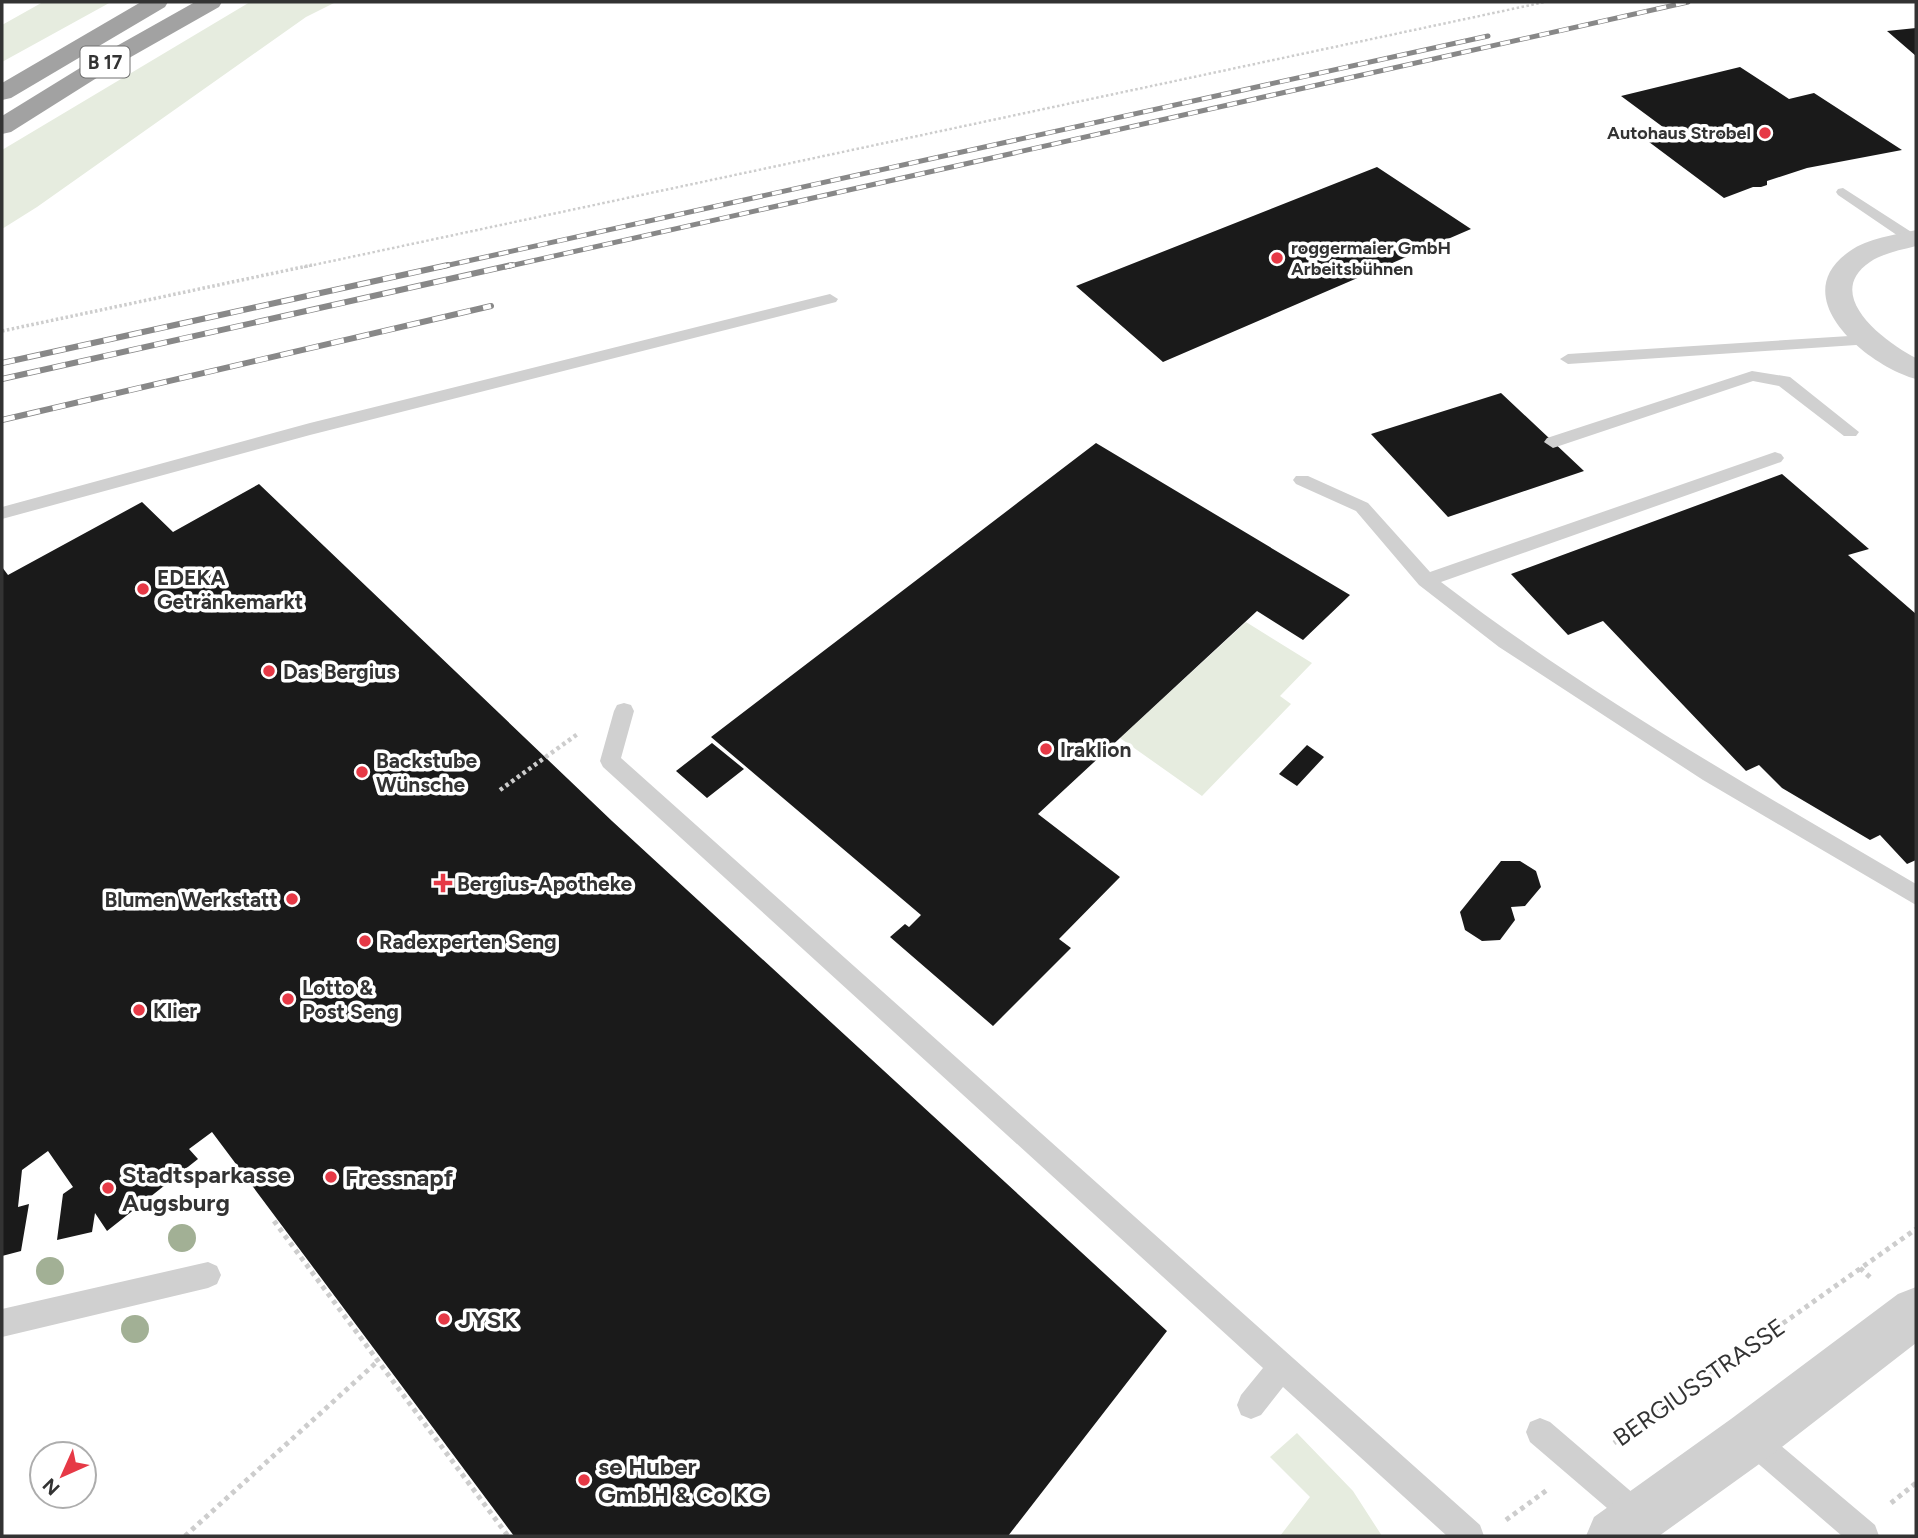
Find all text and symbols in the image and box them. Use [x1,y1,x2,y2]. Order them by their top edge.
road number: B 17 [80,46,130,78]
place label: Autohaus Strobel [1607,122,1751,144]
marker: Autohaus Strobel [1757,125,1773,141]
place label: roggermaier GmbH Arbeitsbühnen [1291,237,1451,280]
marker: roggermaier GmbH Arbeitsbühnen [1269,250,1285,266]
place label: EDEKA Getränkemarkt [157,565,303,614]
marker: EDEKA Getränkemarkt [135,581,151,597]
place label: Das Bergius [283,659,396,684]
marker: Das Bergius [261,663,277,679]
place label: Iraklion [1060,737,1131,762]
marker: Iraklion [1038,741,1054,757]
place label: Backstube Wünsche [376,748,477,797]
marker: Backstube Wünsche [354,764,370,780]
place label: Bergius-Apotheke [457,871,632,896]
marker: Bergius-Apotheke [435,875,451,891]
place label: Blumen Werkstatt [104,887,278,912]
marker: Blumen Werkstatt [284,891,300,907]
place label: Radexperten Seng [379,929,557,954]
marker: Radexperten Seng [357,933,373,949]
place label: Lotto & Post Seng [302,975,399,1024]
marker: Lotto & Post Seng [280,991,296,1007]
place label: Klier [153,998,197,1023]
marker: Klier [131,1002,147,1018]
place label: Stadtsparkasse Augsburg [122,1160,291,1217]
place label: Fressnapf [345,1163,454,1192]
marker: Fressnapf [323,1169,339,1185]
marker: Stadtsparkasse Augsburg [100,1180,116,1196]
place label: JYSK [458,1305,517,1334]
marker: JYSK [436,1311,452,1327]
street label: BERGIUSSTRASSE [1608,1312,1790,1452]
north arrow [28,1440,98,1510]
place label: se Huber GmbH & Co KG [598,1452,767,1509]
marker: se Huber GmbH & Co KG [576,1472,592,1488]
text: N [38,1473,65,1500]

